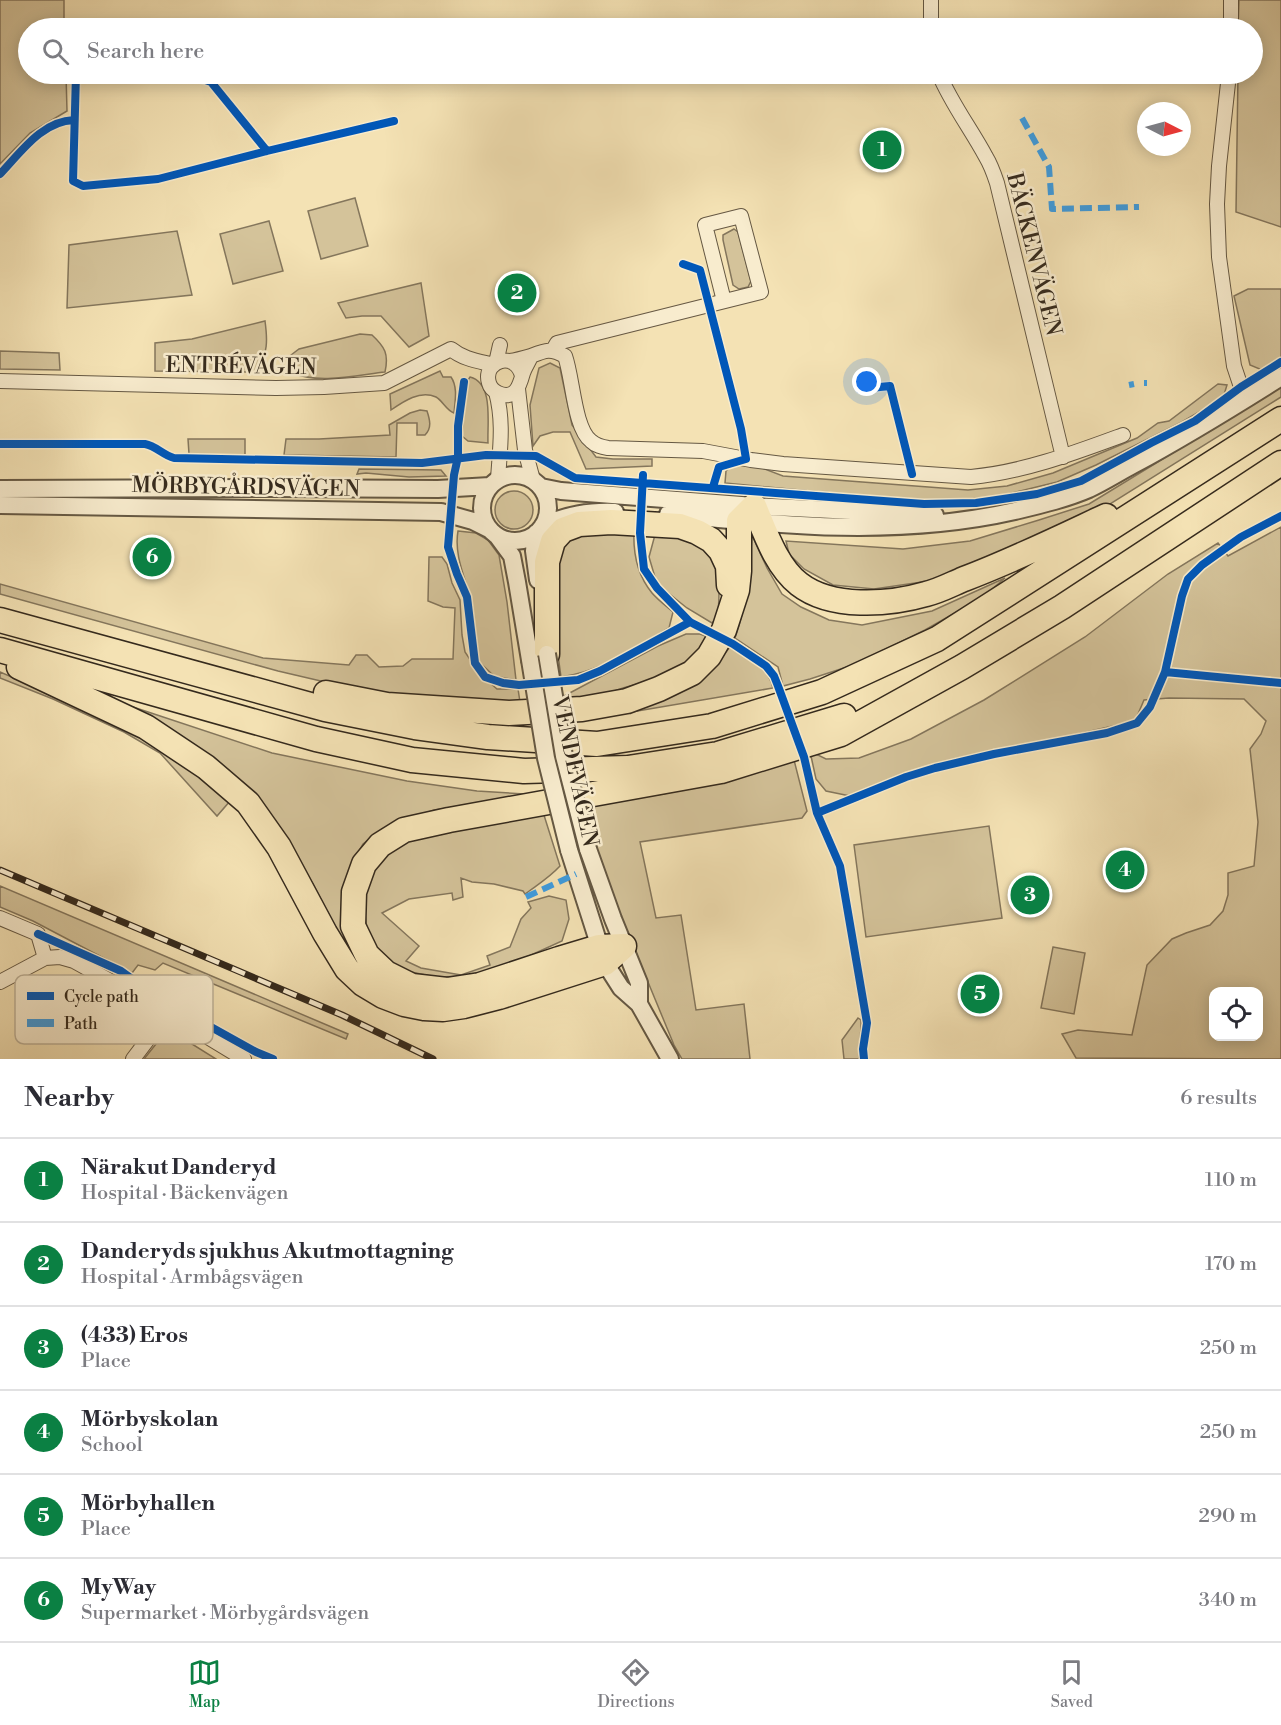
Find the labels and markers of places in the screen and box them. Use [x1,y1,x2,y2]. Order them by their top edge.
pin: 1 [862,128,902,172]
pin: 2 [498,270,536,316]
pin: 6 [132,534,172,580]
pin: 4 [1106,848,1144,892]
pin: 3 [1010,872,1050,918]
pin: 5 [960,972,1000,1016]

